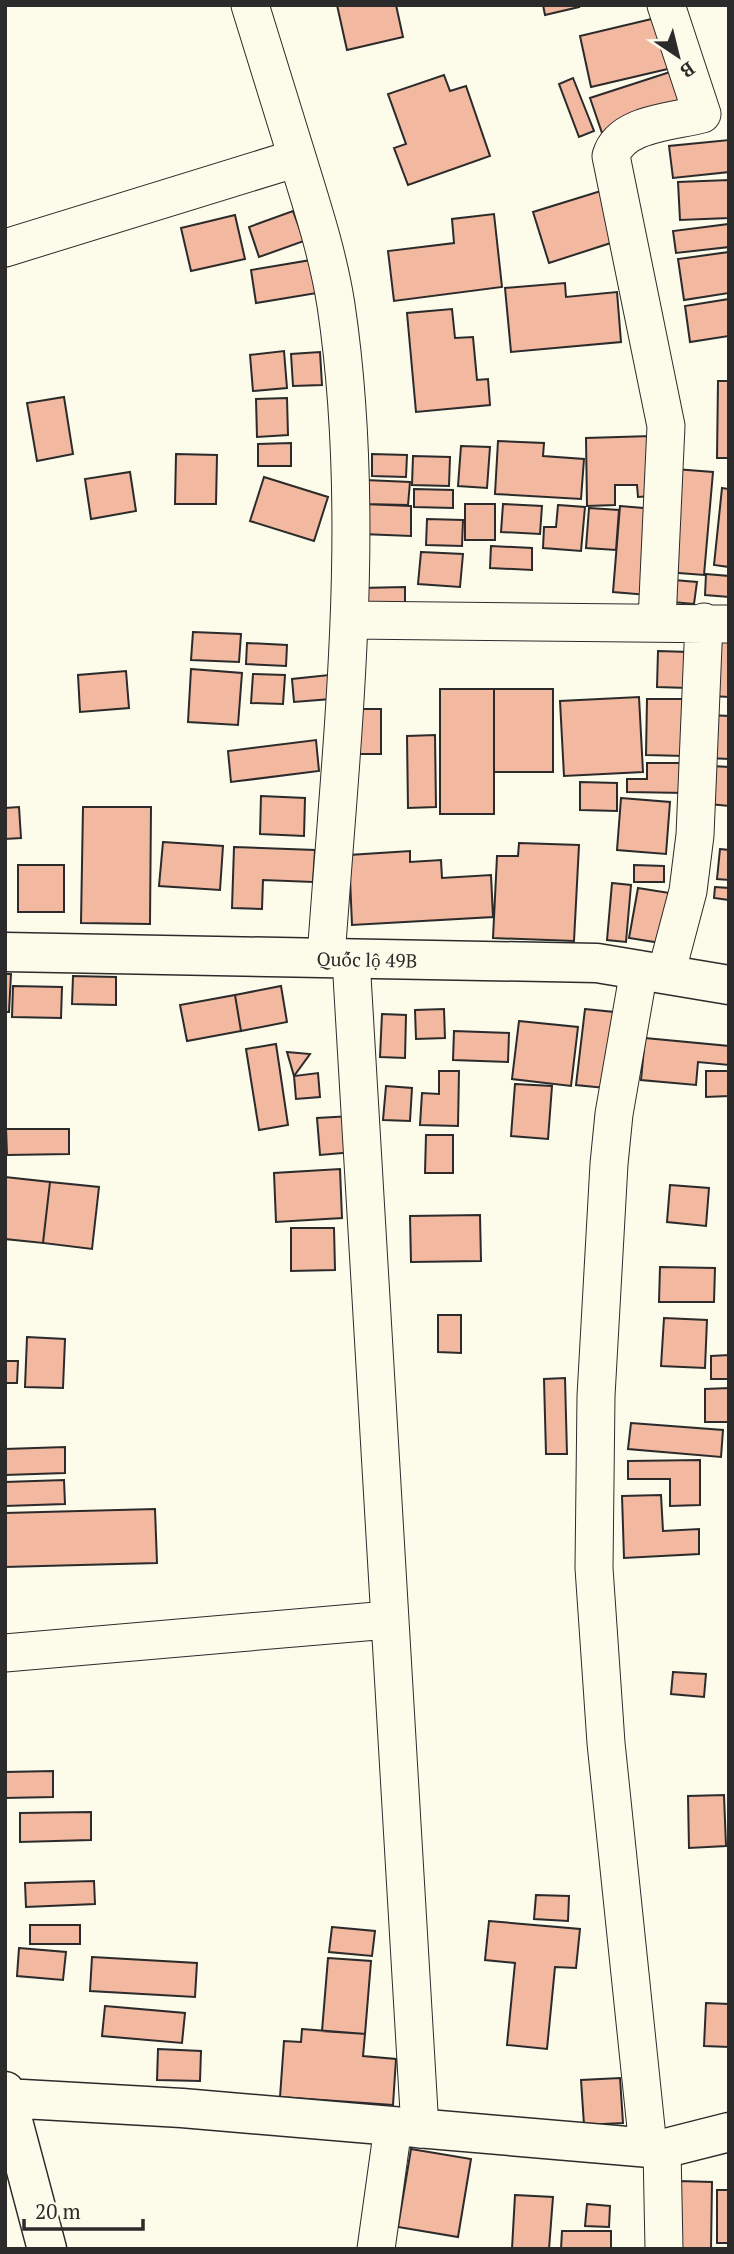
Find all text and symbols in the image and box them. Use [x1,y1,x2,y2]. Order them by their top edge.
north arrow [643,21,713,91]
text: B [676,57,700,84]
street label: Quốc lộ 49B [316,945,418,972]
scale bar [24,2188,144,2232]
text: 20 m [35,2197,81,2225]

